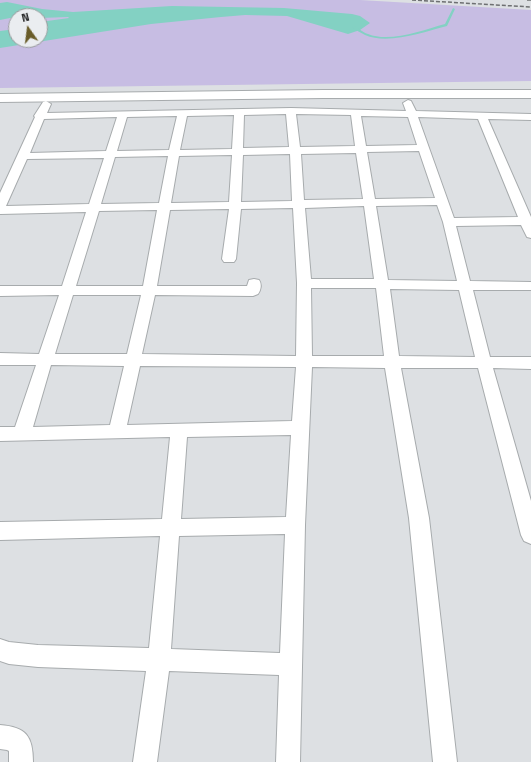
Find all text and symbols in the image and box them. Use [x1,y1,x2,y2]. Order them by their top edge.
north arrow [8,8,48,48]
text: N [20,9,31,26]

